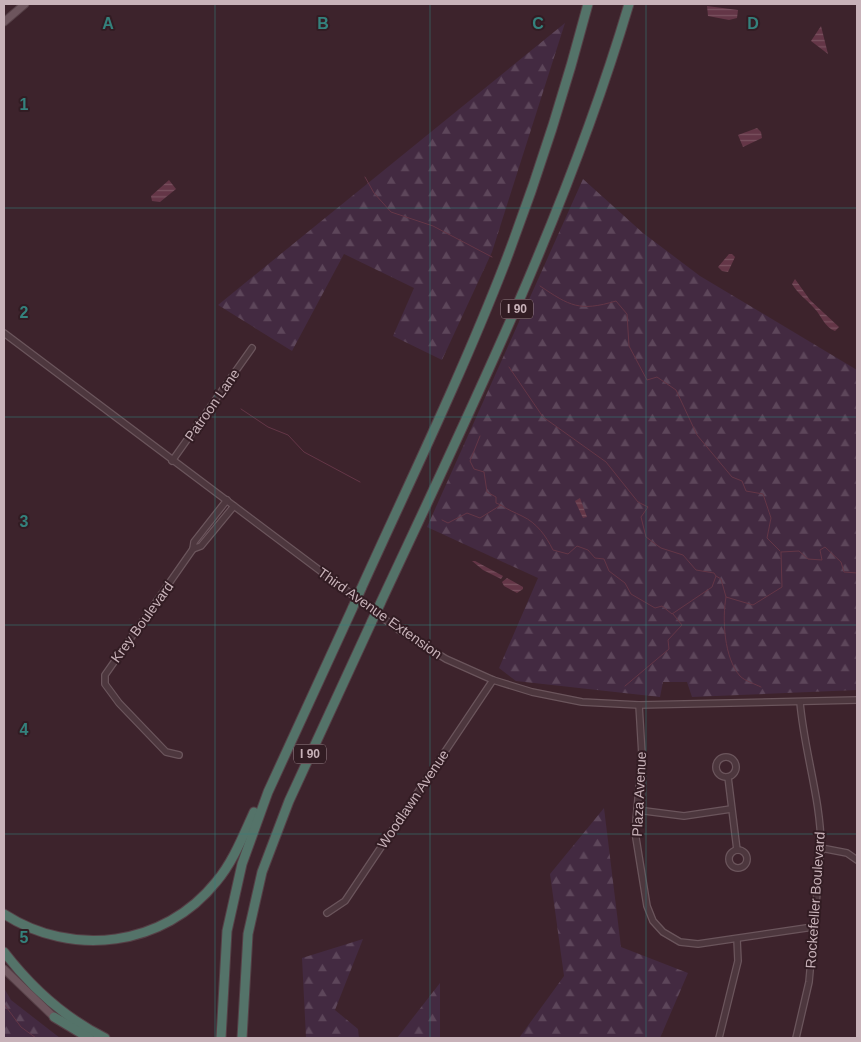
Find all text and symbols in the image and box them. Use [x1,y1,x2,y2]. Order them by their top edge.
text: A [102,15,114,32]
text: B [317,15,329,32]
text: C [532,15,544,32]
text: D [747,15,759,32]
text: 1 [20,96,29,113]
road number: I 90 [501,300,533,318]
text: 2 [20,304,29,321]
street label: Patroon Lane [181,366,243,444]
text: 3 [20,513,29,530]
street label: Third Avenue Extension [315,564,445,662]
street label: Krey Boulevard [107,579,177,665]
text: 4 [20,721,29,738]
road number: I 90 [294,744,326,764]
street label: Woodlawn Avenue [374,746,452,851]
street label: Plaza Avenue [629,751,649,837]
street label: Rockefeller Boulevard [802,831,828,969]
text: 5 [20,929,29,946]

